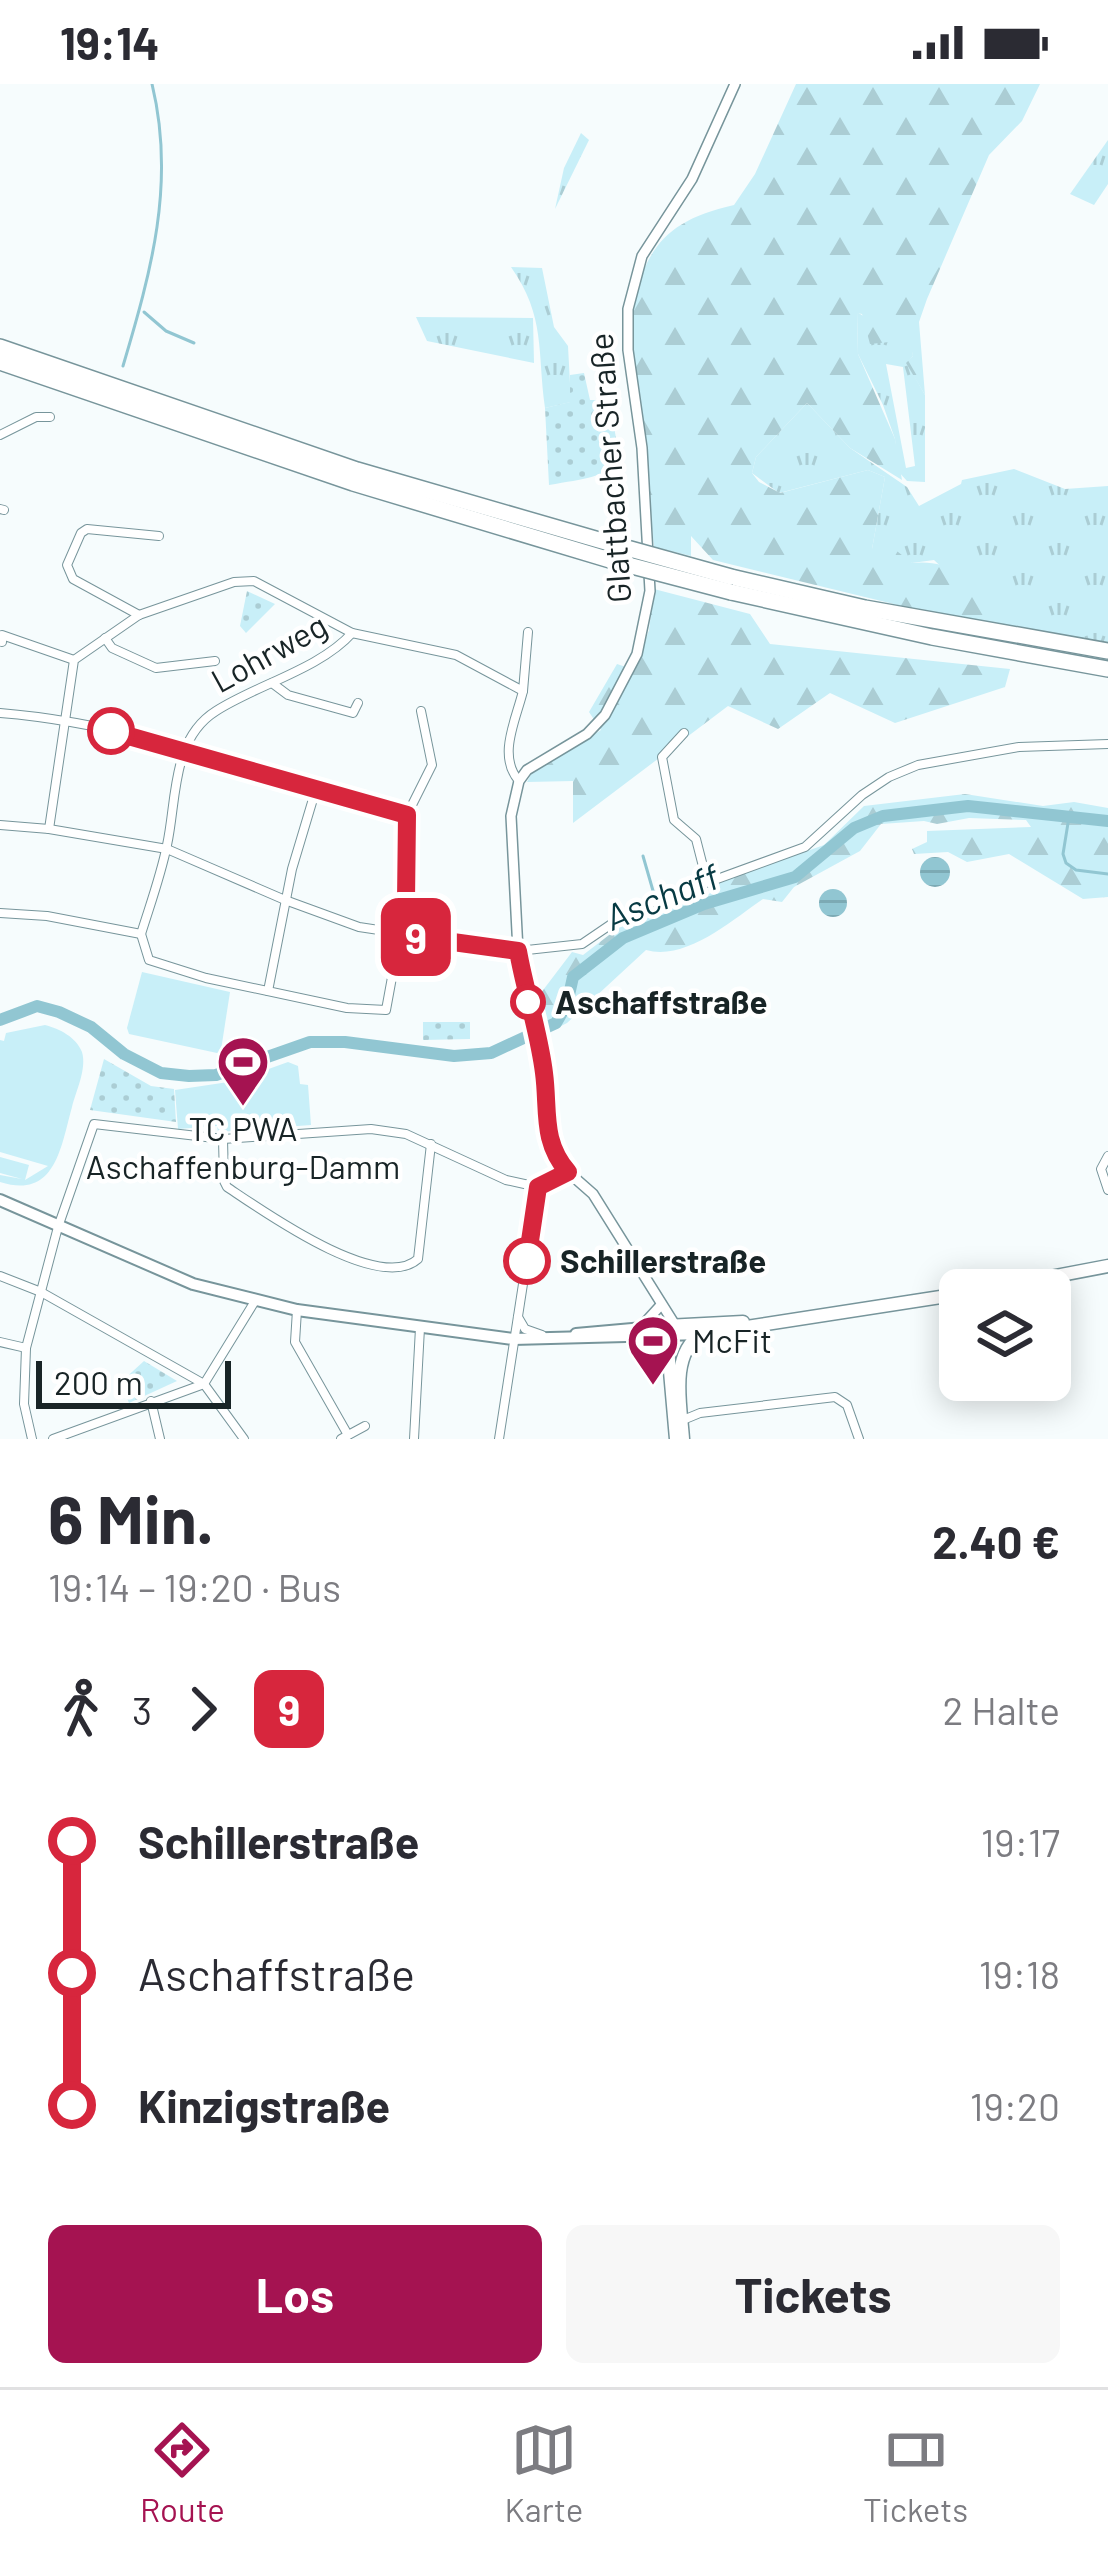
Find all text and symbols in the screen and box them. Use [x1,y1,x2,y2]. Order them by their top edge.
text: 19:14 [60,15,159,69]
street label: Glattbacher Straße [580,332,638,604]
street label: Lohrweg [204,604,333,700]
unlabelled marker [89,709,133,753]
water label: Aschaff [598,853,726,938]
line badge: 9 [377,898,455,976]
text: 9 [405,912,427,962]
place label: Aschaffstraße [555,981,768,1021]
marker: Aschaffstraße [512,986,544,1018]
sports icon: TC PWA Aschaffenburg-Damm [215,1034,271,1108]
place label: TC PWA Aschaffenburg-Damm [86,1108,400,1186]
marker: Schillerstraße [505,1239,549,1283]
place label: Schillerstraße [560,1240,766,1280]
map controls [939,1269,1071,1401]
button: layers [939,1269,1071,1401]
sports icon: McFit [625,1313,681,1387]
place label: McFit [692,1320,772,1360]
scale bar [36,1355,231,1408]
text: 200 m [54,1362,143,1402]
text: 6 Min. [48,1478,214,1557]
text: 2.40 € [932,1514,1060,1568]
text: 19:14 – 19:20 · Bus [48,1563,341,1610]
icon: walk [48,1676,114,1742]
icon: forward [170,1676,236,1742]
text: 9 [278,1684,300,1734]
text: 3 [132,1686,152,1733]
text: 2 Halte [942,1686,1060,1733]
text: Schillerstraße [138,1814,419,1868]
text: 19:17 [981,1818,1060,1865]
text: Aschaffstraße [138,1946,415,2000]
text: 19:18 [979,1950,1060,1997]
text: Kinzigstraße [138,2078,390,2132]
text: 19:20 [970,2082,1060,2129]
button: Los [48,2225,542,2363]
button: Tickets [566,2225,1060,2363]
tab: Route [140,2417,225,2529]
tab: Karte [505,2417,583,2529]
tab: Tickets [863,2417,968,2529]

